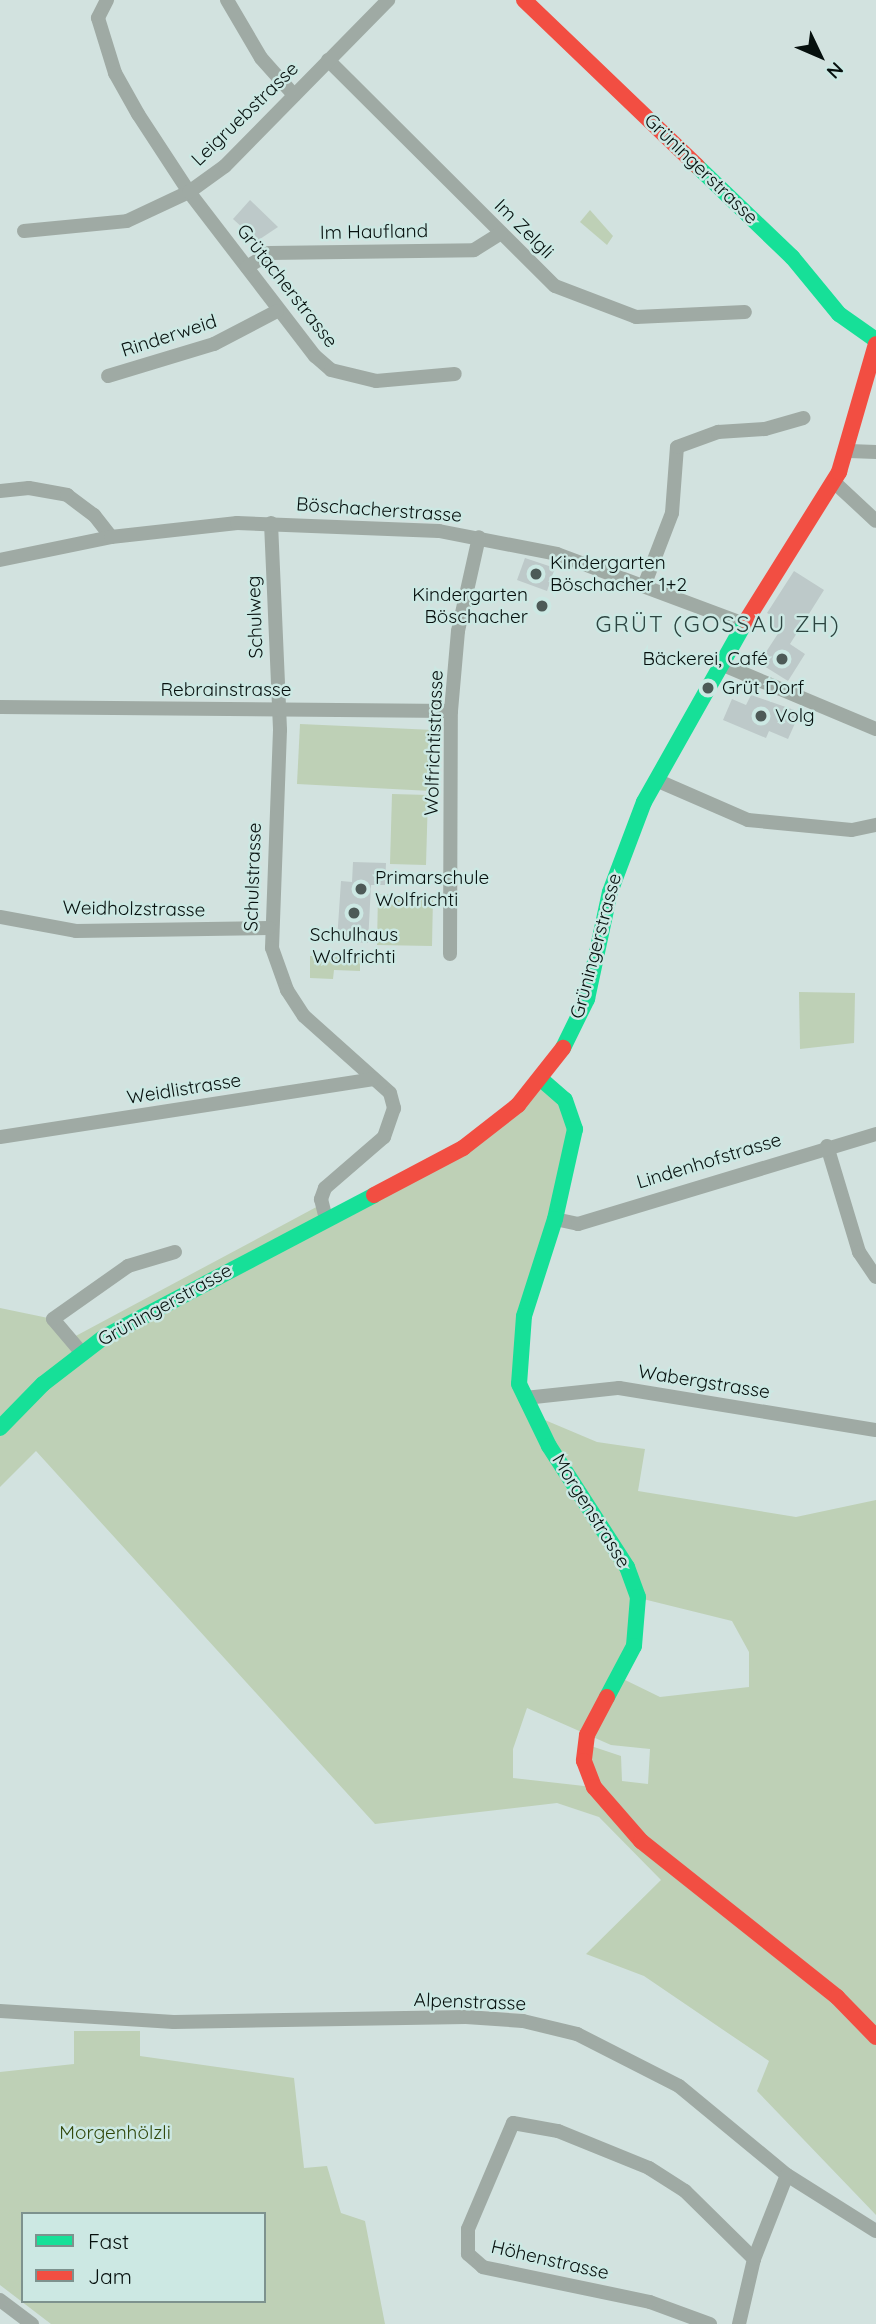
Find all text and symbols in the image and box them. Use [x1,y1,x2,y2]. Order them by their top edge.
north arrow [785,21,855,91]
street label: Leigruebstrasse [187,57,303,171]
text: N [822,57,849,84]
street label: Grüningerstrasse [639,109,763,229]
street label: Im Zelgli [490,195,558,263]
street label: Grütacherstrasse [232,220,342,352]
street label: Im Haufland [320,220,428,244]
street label: Rinderweid [118,310,220,362]
street label: Böschacherstrasse [295,493,463,527]
place label: Kindergarten Böschacher 1+2 [550,552,687,596]
marker: Kindergarten Böschacher 1+2 [528,566,544,582]
street label: Schulweg [242,575,268,659]
place label: Kindergarten Böschacher [412,584,528,628]
marker: Kindergarten Böschacher [534,598,550,614]
district label: GRÜT (GOSSAU ZH) [597,610,839,638]
place label: Bäckerei, Café [642,648,768,670]
marker: Bäckerei, Café [774,651,790,667]
street label: Wolfrichtistrasse [420,670,448,816]
place label: Grüt Dorf [722,677,804,699]
street label: Rebrainstrasse [160,679,292,701]
marker: Grüt Dorf [700,680,716,696]
place label: Volg [775,705,815,727]
marker: Volg [753,708,769,724]
street label: Schulstrasse [240,822,266,932]
place label: Primarschule Wolfrichti [375,867,489,911]
street label: Grüningerstrasse [566,871,626,1021]
marker: Primarschule Wolfrichti [353,881,369,897]
street label: Weidholzstrasse [62,896,206,922]
marker: Schulhaus Wolfrichti [346,905,362,921]
place label: Schulhaus Wolfrichti [310,924,398,968]
street label: Weidlistrasse [125,1069,243,1109]
street label: Lindenhofstrasse [634,1128,784,1194]
street label: Grüningerstrasse [94,1259,236,1351]
street label: Wabergstrasse [636,1360,772,1404]
street label: Morgenstrasse [547,1450,635,1572]
street label: Alpenstrasse [413,1989,527,2015]
park label: Morgenhölzli [59,2122,171,2144]
legend [21,2212,266,2303]
text: Fast [88,2228,129,2254]
street label: Höhenstrasse [489,2235,611,2285]
text: Jam [88,2263,132,2289]

